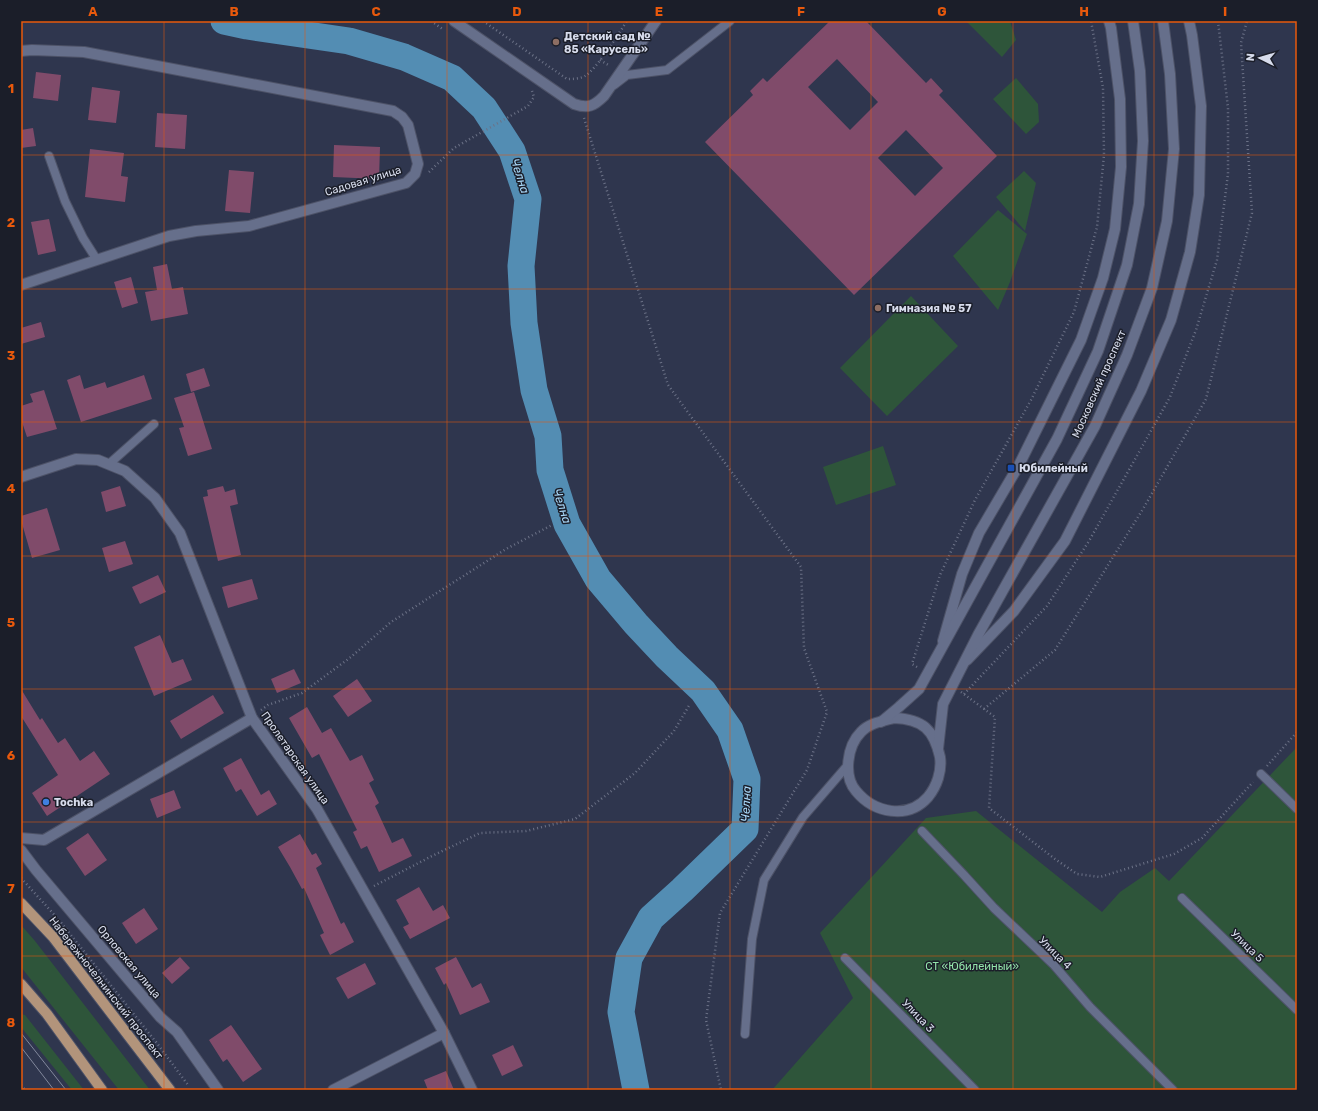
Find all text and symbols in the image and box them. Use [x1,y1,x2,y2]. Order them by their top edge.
text: A [88,4,98,19]
text: B [229,4,239,19]
text: C [371,4,381,19]
text: D [512,4,522,19]
text: E [655,4,663,19]
text: F [797,4,805,19]
text: G [937,4,947,19]
text: H [1079,4,1089,19]
text: I [1223,4,1227,19]
place label: Детский сад № 85 «Карусель» [564,30,651,56]
marker: Детский сад № 85 «Карусель» [551,37,561,47]
north arrow [1240,38,1280,78]
text: N [1244,53,1257,62]
text: 1 [8,81,14,96]
water label: Челна [508,157,532,195]
street label: Садовая улица [323,163,403,199]
text: 2 [7,215,15,230]
place label: Гимназия № 57 [886,302,972,315]
marker: Гимназия № 57 [873,303,883,313]
street label: Московский проспект [1069,328,1129,440]
text: 3 [7,348,16,363]
place label: Юбилейный [1019,462,1088,475]
marker: Юбилейный [1006,463,1016,473]
text: 4 [7,481,16,496]
water label: Челна [550,487,574,525]
text: 5 [7,615,15,630]
street label: Пролетарская улица [258,709,332,807]
text: 6 [7,748,16,763]
water label: Челна [738,786,754,822]
place label: Tochka [54,796,93,809]
marker: Tochka [41,797,51,807]
text: 7 [7,881,15,896]
street label: Набережночелнинский проспект [46,914,166,1062]
street label: Орловская улица [95,923,163,1001]
street label: Улица 5 [1228,927,1267,965]
street label: Улица 4 [1036,934,1074,972]
park label: СТ «Юбилейный» [925,960,1019,973]
street label: Улица 3 [899,997,937,1035]
text: 8 [7,1015,16,1030]

